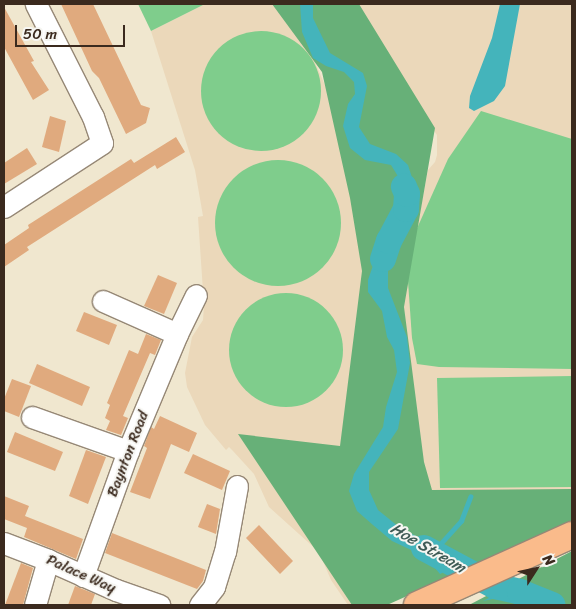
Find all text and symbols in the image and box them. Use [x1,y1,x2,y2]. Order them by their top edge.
scale bar [18,15,128,47]
text: 50 m [23,21,57,47]
street label: Baynton Road [103,408,153,500]
water label: Hoe Stream [387,519,469,577]
north arrow [511,544,561,594]
text: N [536,549,562,571]
street label: Palace Way [44,551,118,597]

